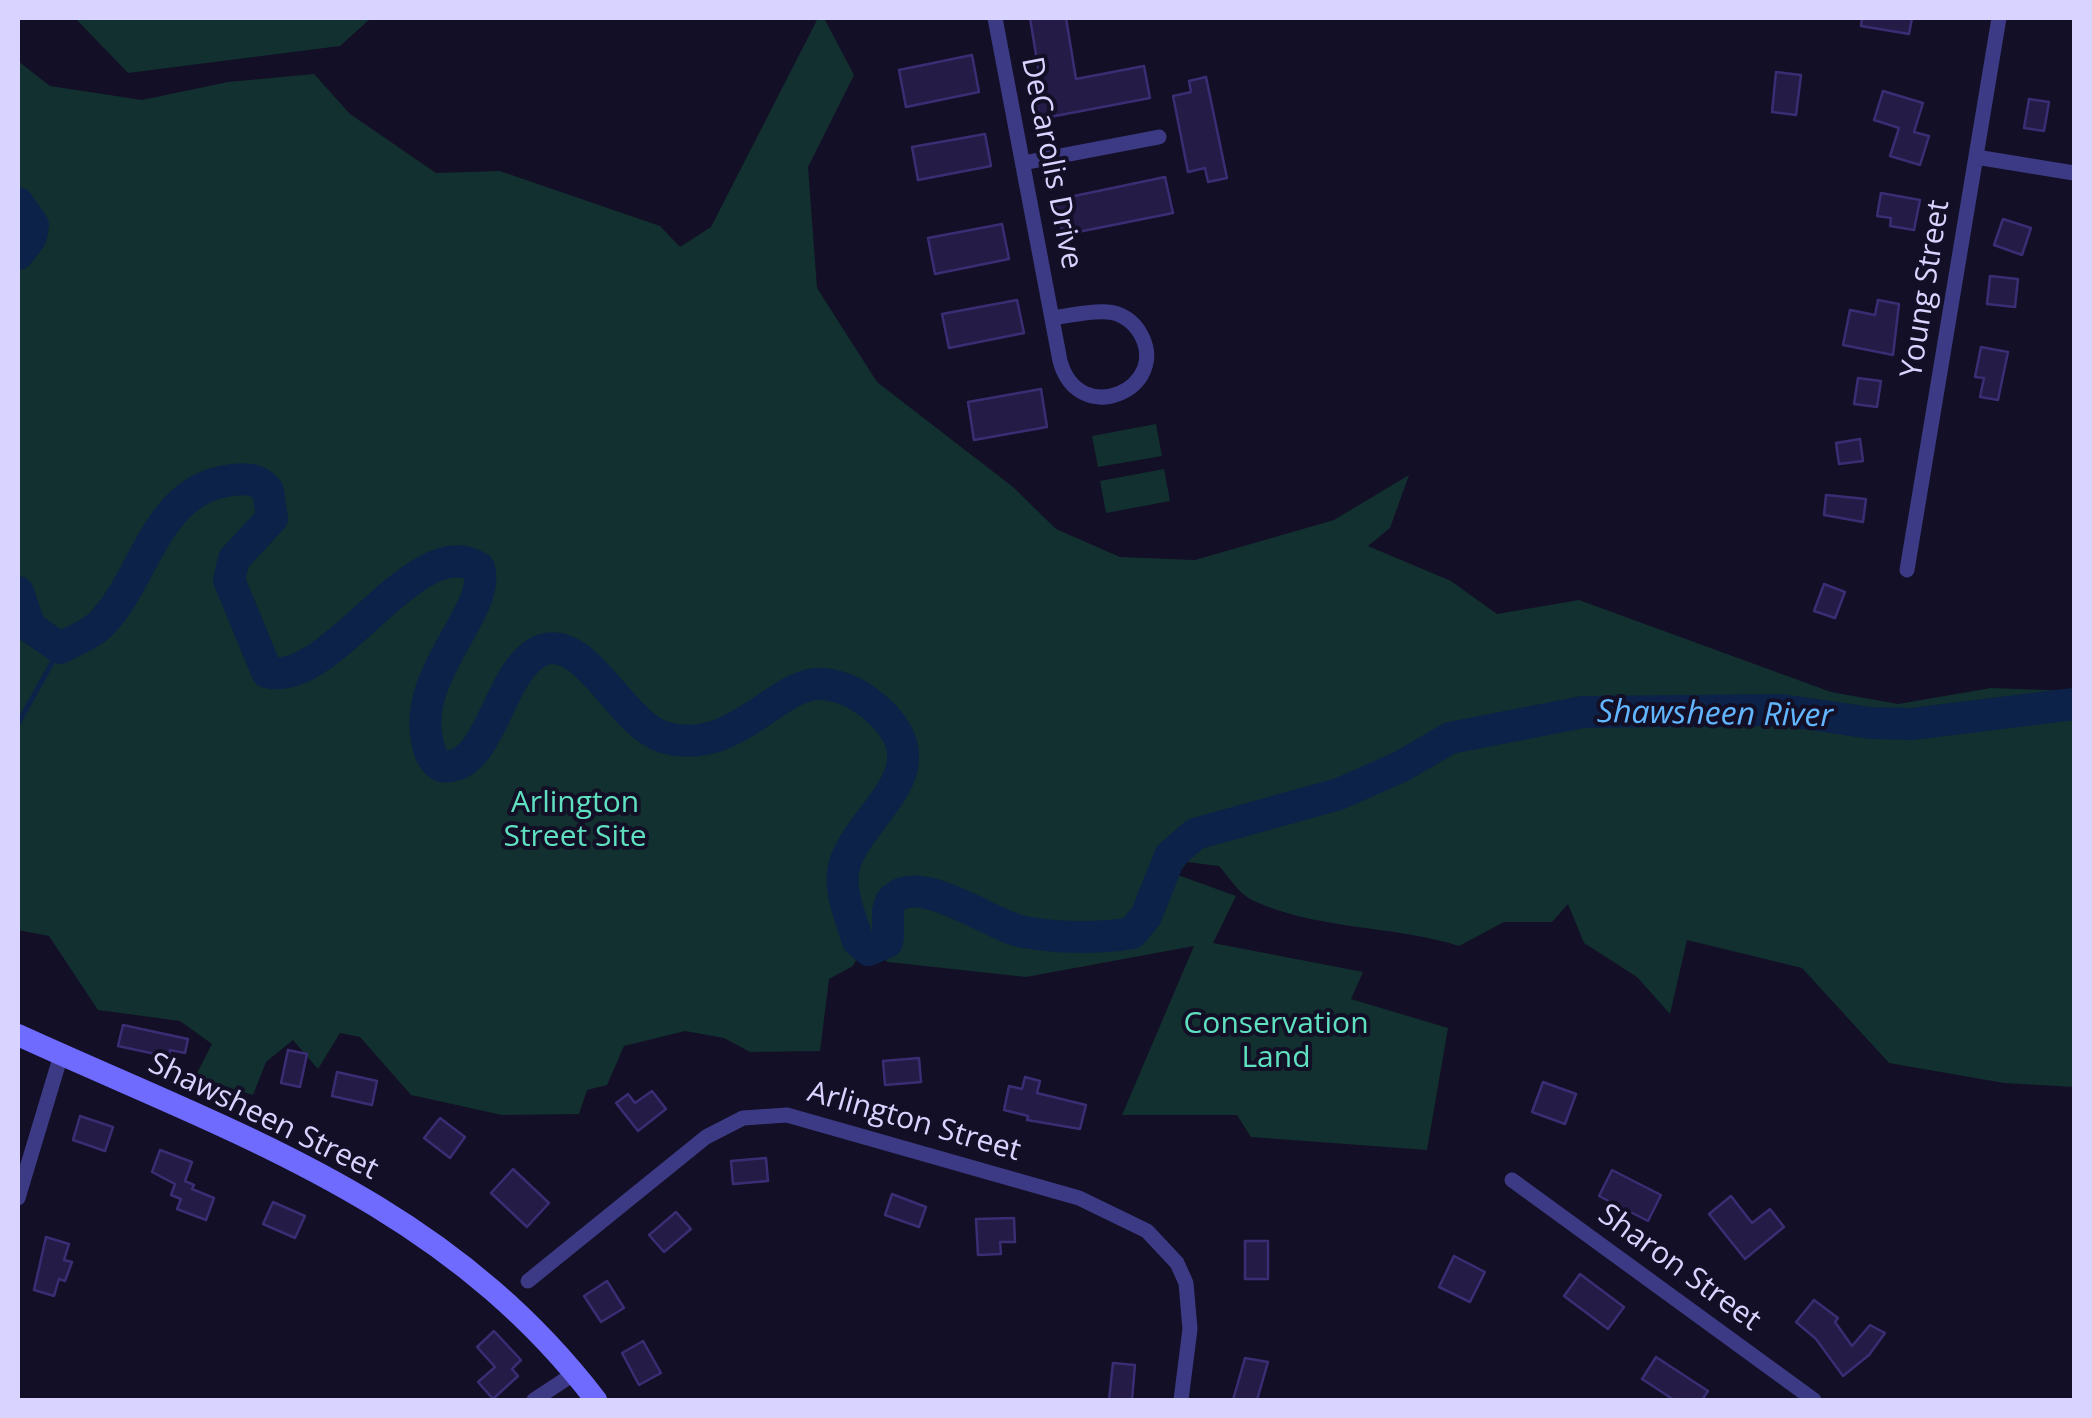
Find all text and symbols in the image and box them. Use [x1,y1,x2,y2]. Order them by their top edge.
street label: DeCarolis Drive [1013,54,1089,272]
street label: Young Street [1894,198,1958,380]
water label: Shawsheen River [1597,694,1833,736]
park label: Arlington Street Site [503,785,647,856]
park label: Conservation Land [1183,1006,1369,1076]
street label: Shawsheen Street [142,1046,384,1188]
street label: Arlington Street [803,1074,1025,1170]
street label: Sharon Street [1591,1197,1767,1339]

